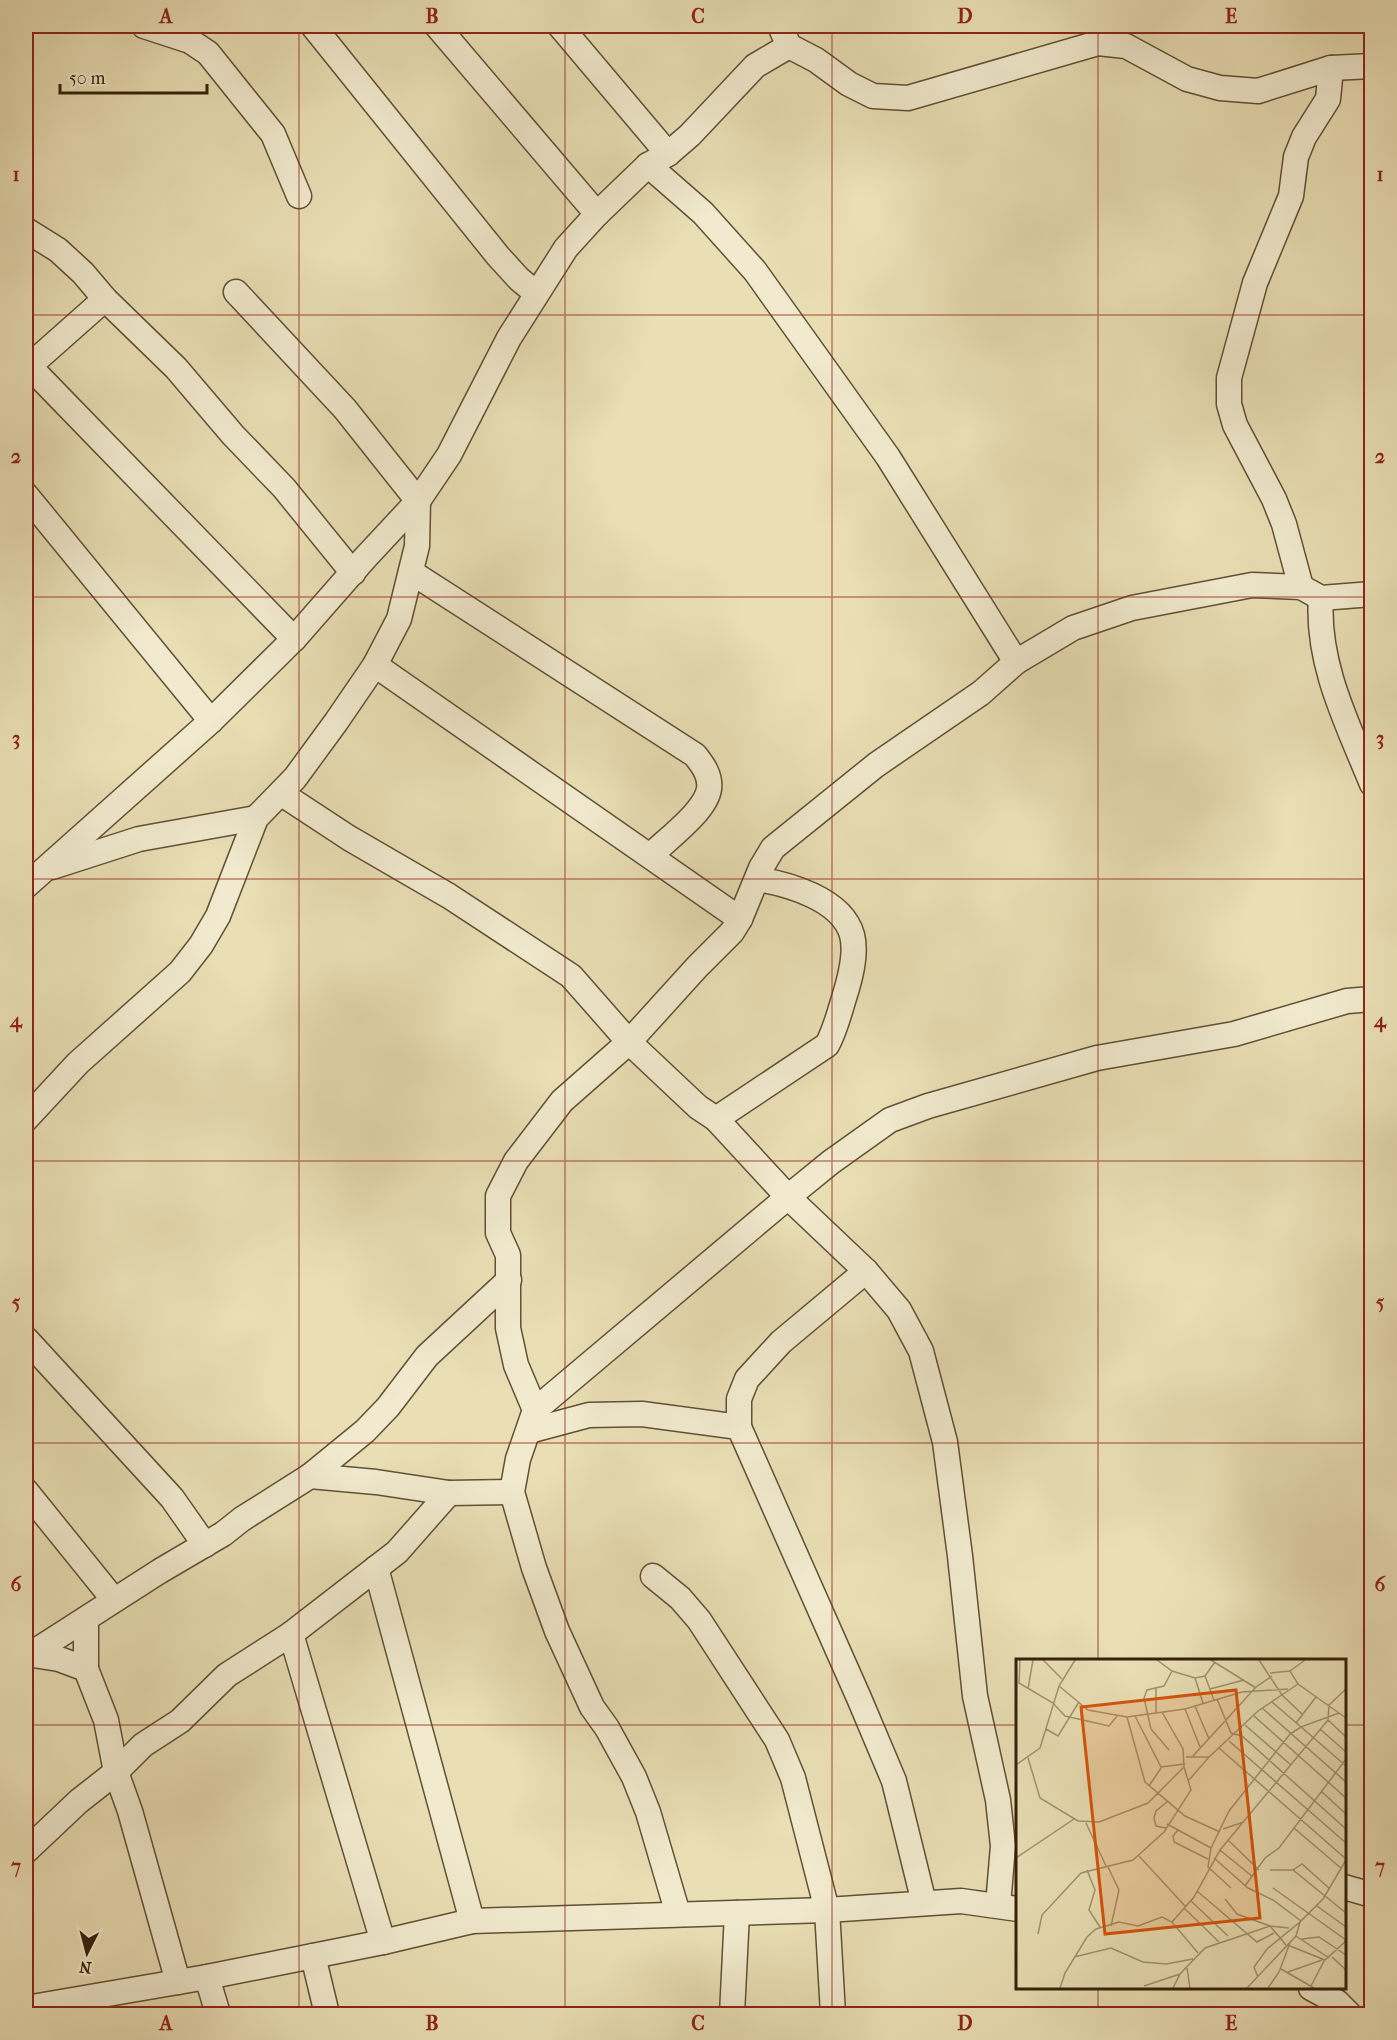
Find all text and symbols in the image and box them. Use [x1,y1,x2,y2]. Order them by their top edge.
text: A [158,5,174,28]
text: B [425,5,439,28]
text: C [691,5,705,28]
text: D [957,5,973,28]
text: E [1225,5,1237,28]
scale bar [60,57,207,95]
text: 50 m [69,68,106,89]
text: 1 [12,163,20,186]
text: 1 [1376,163,1384,186]
text: 2 [11,445,21,468]
text: 2 [1375,445,1385,468]
text: 3 [12,727,20,750]
text: 3 [1376,727,1384,750]
text: 4 [9,1009,23,1033]
text: 4 [1373,1009,1387,1033]
text: 5 [12,1291,21,1314]
text: 5 [1376,1291,1385,1314]
text: 6 [11,1573,23,1596]
text: 6 [1375,1573,1387,1596]
inset map [1016,1659,1346,1989]
text: 7 [10,1855,21,1878]
text: 7 [1374,1855,1385,1878]
north arrow [57,1923,117,1983]
text: N [78,1957,93,1978]
text: A [158,2012,174,2035]
text: B [425,2012,439,2035]
text: C [691,2012,705,2035]
text: D [957,2012,973,2035]
text: E [1225,2012,1237,2035]

